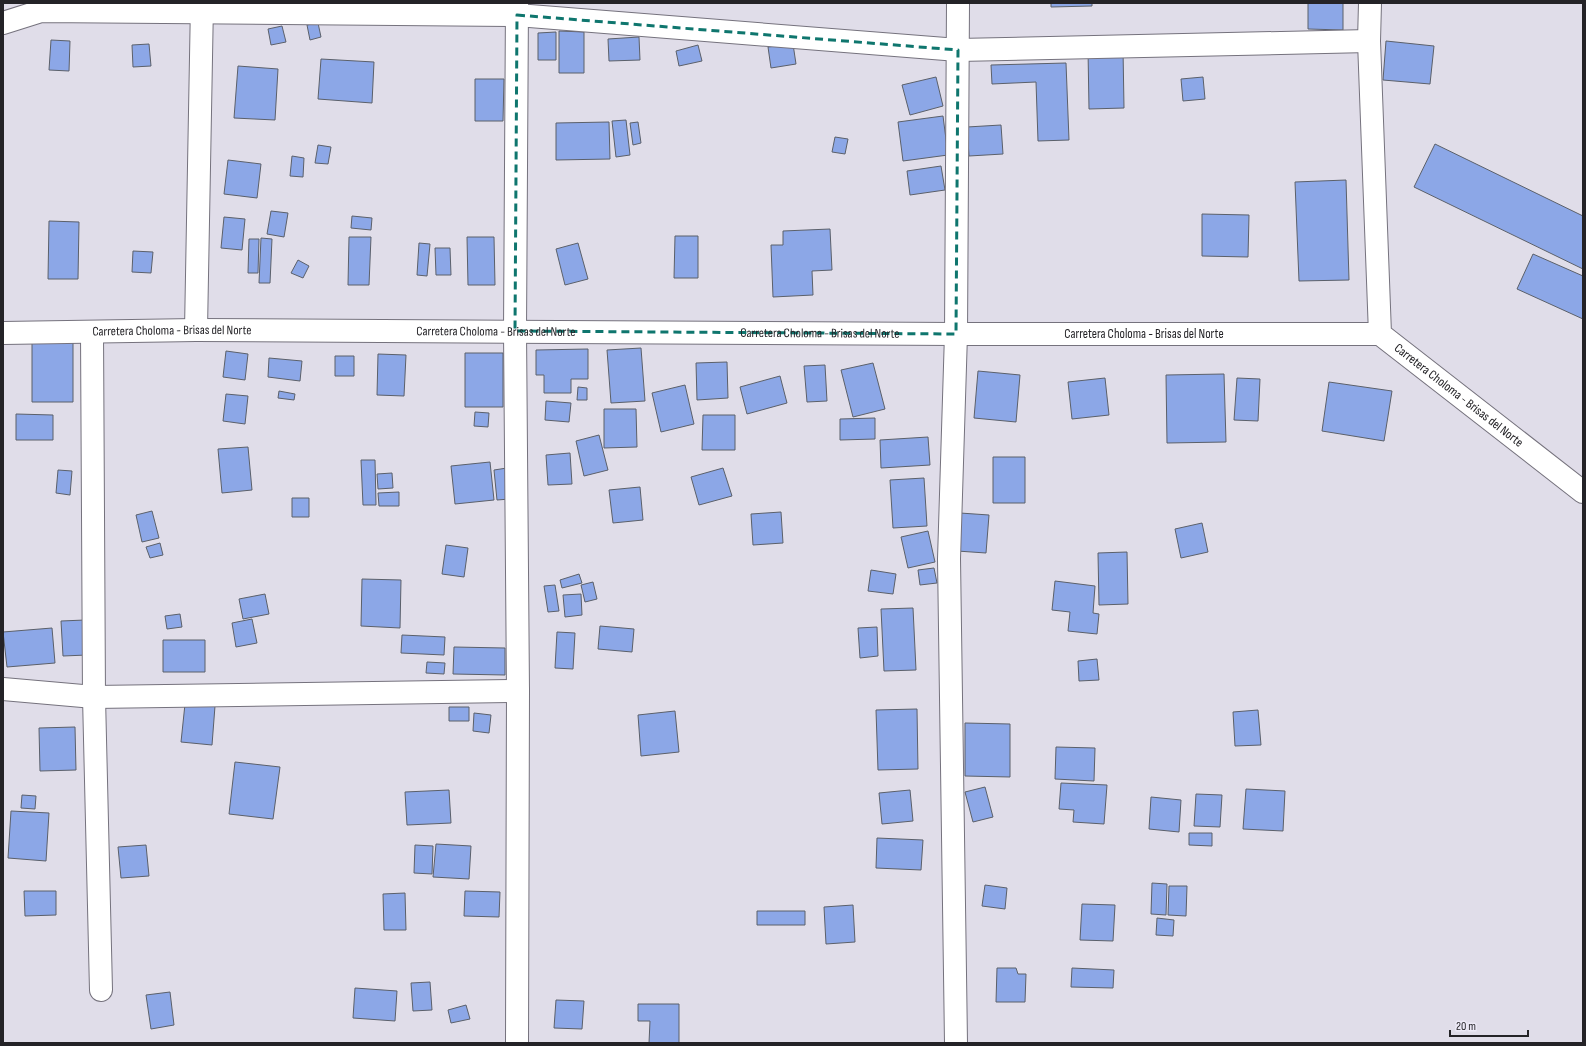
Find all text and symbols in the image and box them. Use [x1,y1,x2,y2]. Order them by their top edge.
street label: Carretera Choloma - Brisas del Norte [92,322,252,340]
street label: Carretera Choloma - Brisas del Norte [416,323,576,340]
street label: Carretera Choloma - Brisas del Norte [740,325,900,342]
street label: Carretera Choloma - Brisas del Norte [1064,326,1224,342]
street label: Carretera Choloma - Brisas del Norte [1391,340,1527,451]
scale bar [1450,1012,1528,1038]
text: 20 m [1456,1019,1476,1034]

